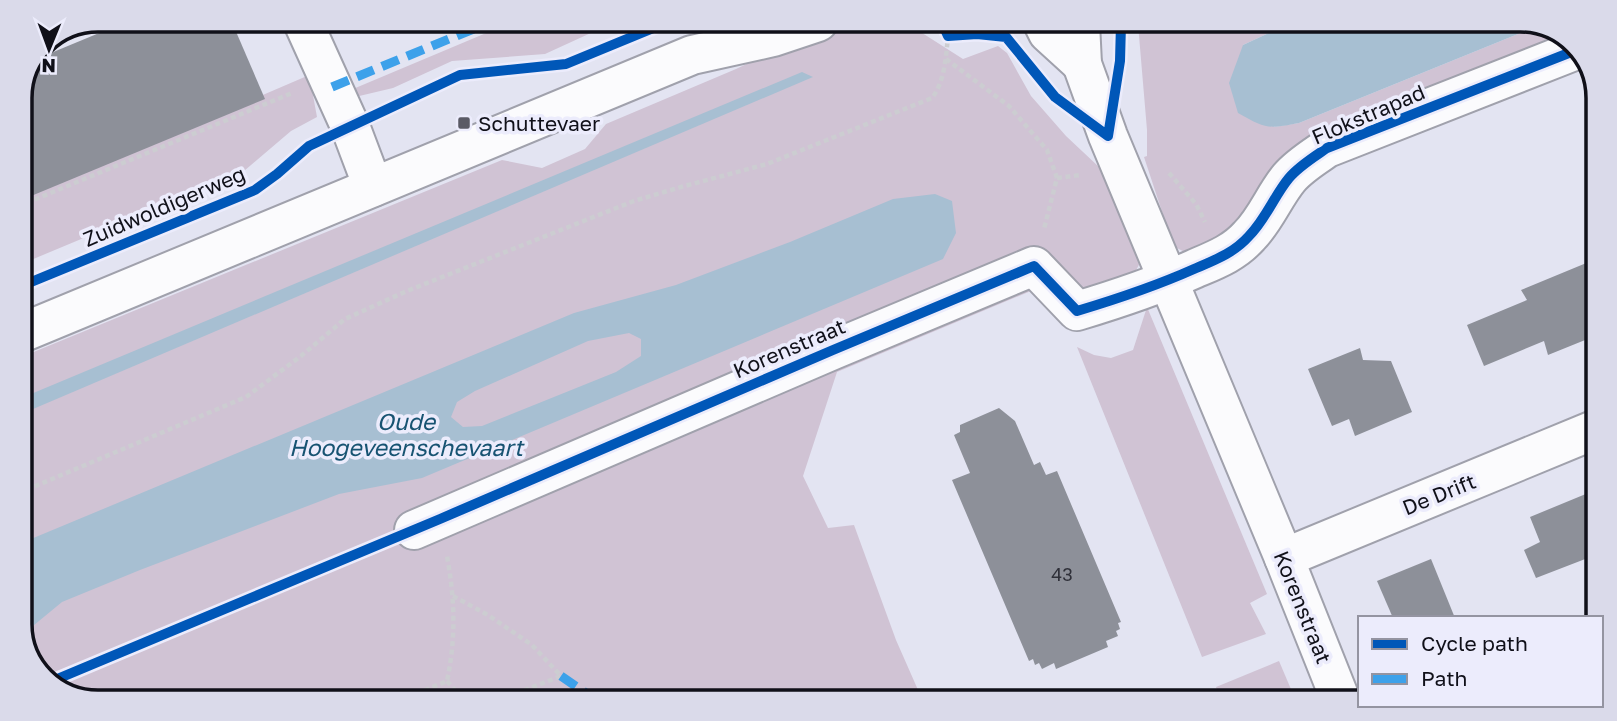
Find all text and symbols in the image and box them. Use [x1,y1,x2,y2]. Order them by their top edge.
north arrow [14,14,84,84]
text: N [41,55,56,78]
street label: Flokstrapad [1307,78,1429,150]
place label: Schuttevaer [478,110,600,136]
marker: Schuttevaer [456,115,472,131]
street label: Zuidwoldigerweg [79,160,249,252]
street label: Korenstraat [729,313,849,383]
water label: Oude Hoogeveenschevaart [289,407,525,461]
street label: De Drift [1398,468,1480,520]
street label: Korenstraat [1269,547,1337,667]
house number: 43 [1051,563,1073,585]
legend [1358,616,1603,707]
text: Cycle path [1421,630,1528,656]
text: Path [1421,665,1468,691]

